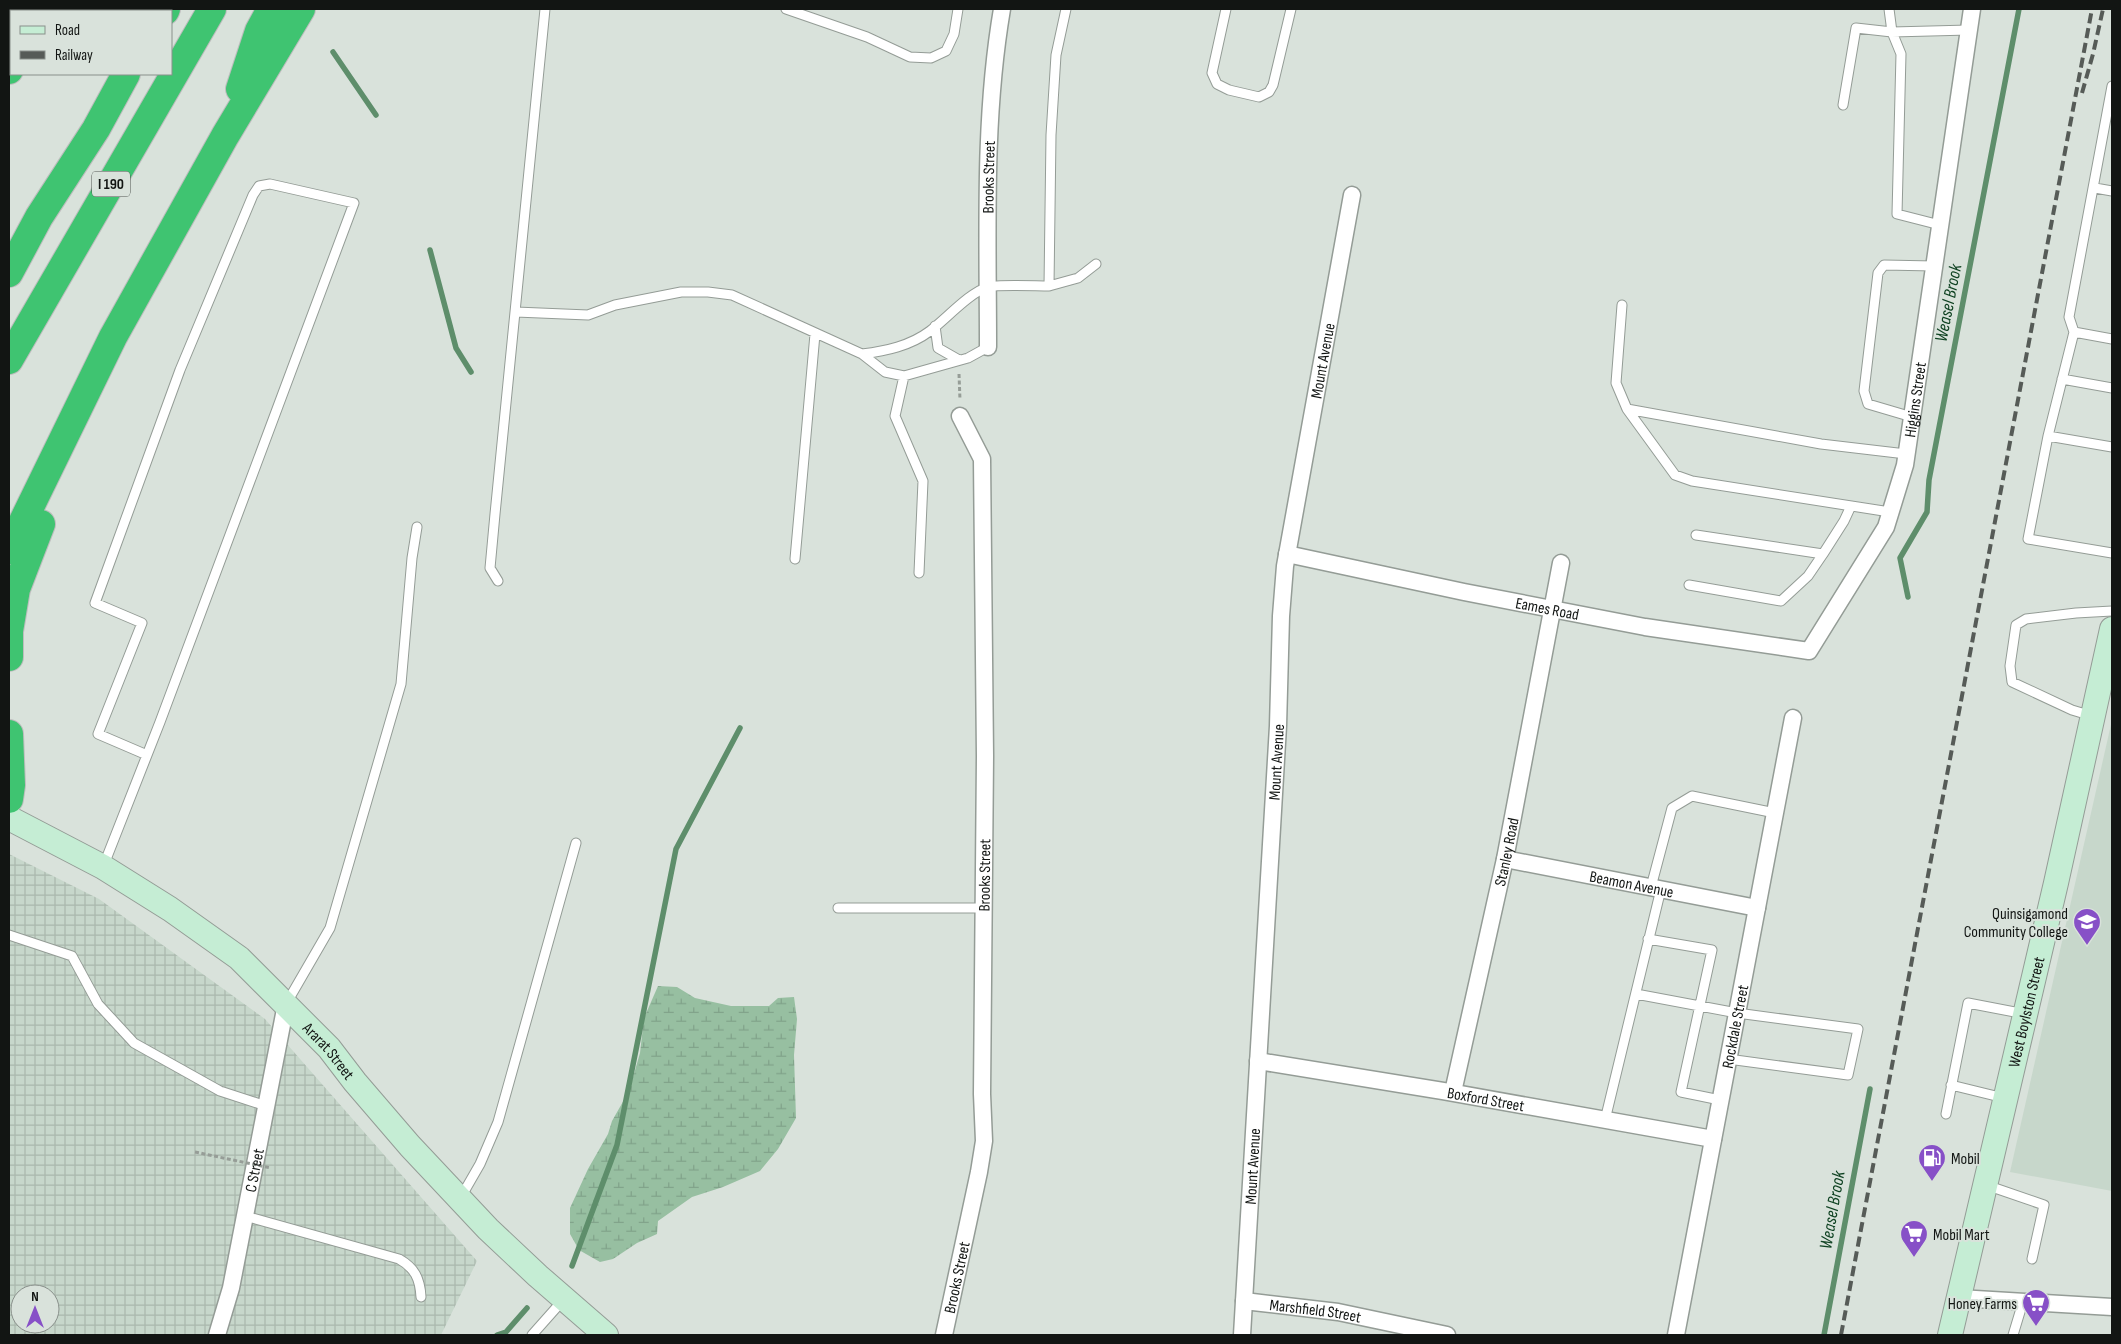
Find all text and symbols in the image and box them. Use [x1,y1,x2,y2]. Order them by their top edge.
legend [10,10,172,75]
text: Road [55,21,80,40]
text: Railway [55,46,93,65]
street label: Brooks Street [979,140,1000,213]
road number: I 190 [92,172,130,196]
water label: Weasel Brook [1931,261,1967,344]
street label: Mount Avenue [1307,322,1340,400]
street label: Higgins Street [1901,361,1931,439]
street label: Eames Road [1514,594,1580,625]
street label: Mount Avenue [1266,723,1289,801]
street label: Stanley Road [1491,816,1524,888]
street label: Brooks Street [976,839,995,912]
street label: Beamon Avenue [1588,868,1675,903]
place label: Quinsigamond Community College [1964,905,2068,942]
school or university icon: Quinsigamond Community College [2072,907,2102,946]
street label: West Boylston Street [2005,955,2049,1069]
street label: Rockdale Street [1719,983,1753,1070]
street label: Ararat Street [297,1019,358,1084]
street label: Boxford Street [1446,1084,1526,1116]
street label: Mount Avenue [1242,1128,1265,1205]
fuel station icon: Mobil [1917,1143,1947,1182]
street label: C Street [242,1147,269,1194]
place label: Mobil [1951,1150,1980,1169]
water label: Weasel Brook [1815,1168,1850,1251]
supermarket icon: Mobil Mart [1899,1219,1929,1258]
place label: Mobil Mart [1933,1226,1990,1245]
street label: Brooks Street [941,1240,975,1315]
north arrow [10,1284,60,1334]
text: N [31,1288,39,1305]
supermarket icon: Honey Farms [2021,1288,2051,1327]
place label: Honey Farms [1948,1295,2017,1314]
street label: Marshfield Street [1268,1296,1363,1328]

